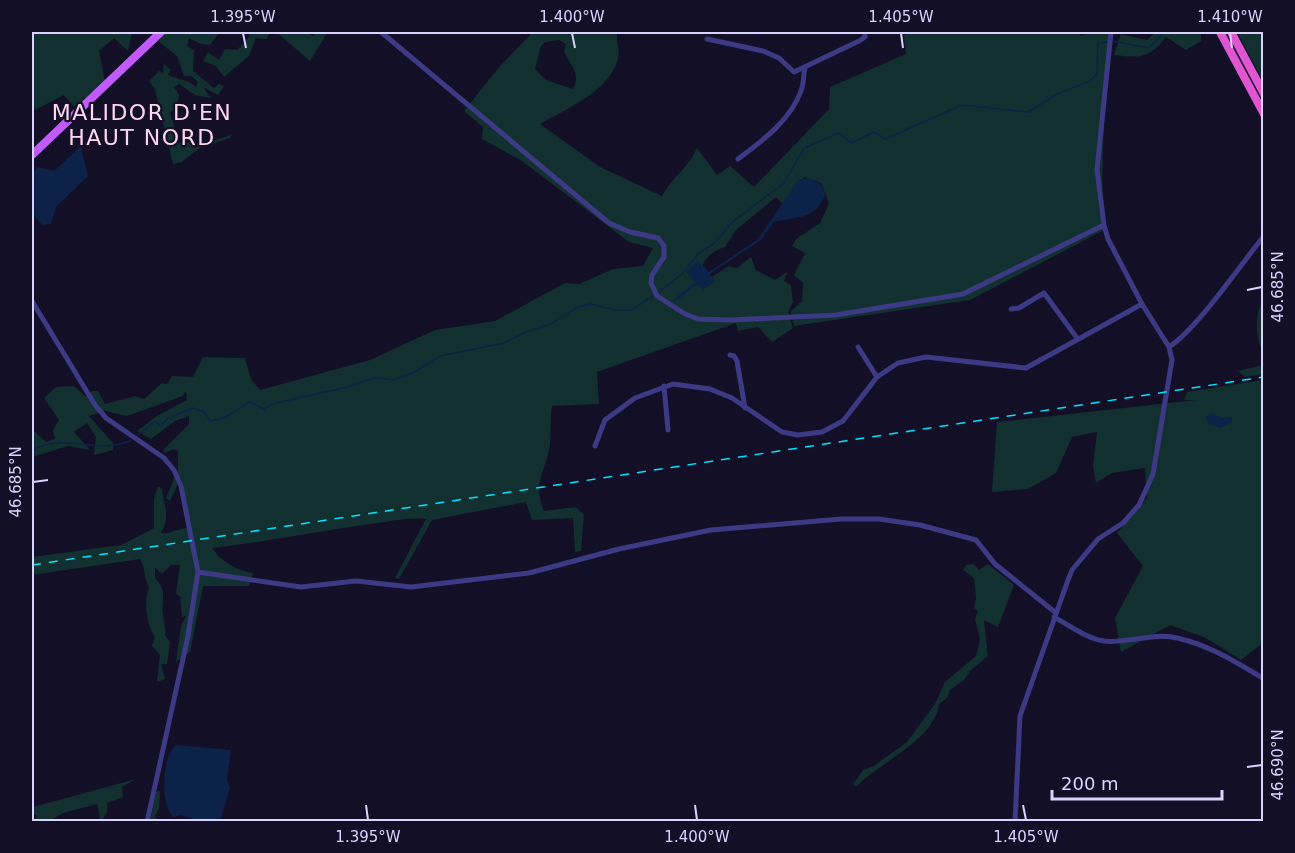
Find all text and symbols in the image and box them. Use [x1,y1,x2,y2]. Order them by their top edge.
text: 1.395°W [210,8,276,26]
text: 1.400°W [539,8,605,26]
text: 1.405°W [868,8,934,26]
text: 1.410°W [1197,8,1263,26]
district label: MALIDOR D'EN HAUT NORD [52,100,232,150]
text: 46.685°N [1269,251,1287,323]
text: 46.685°N [7,446,25,518]
text: 46.690°N [1269,729,1287,801]
scale bar [1052,763,1222,801]
text: 200 m [1061,773,1119,794]
text: 1.395°W [335,828,401,846]
text: 1.400°W [664,828,730,846]
text: 1.405°W [993,828,1059,846]

